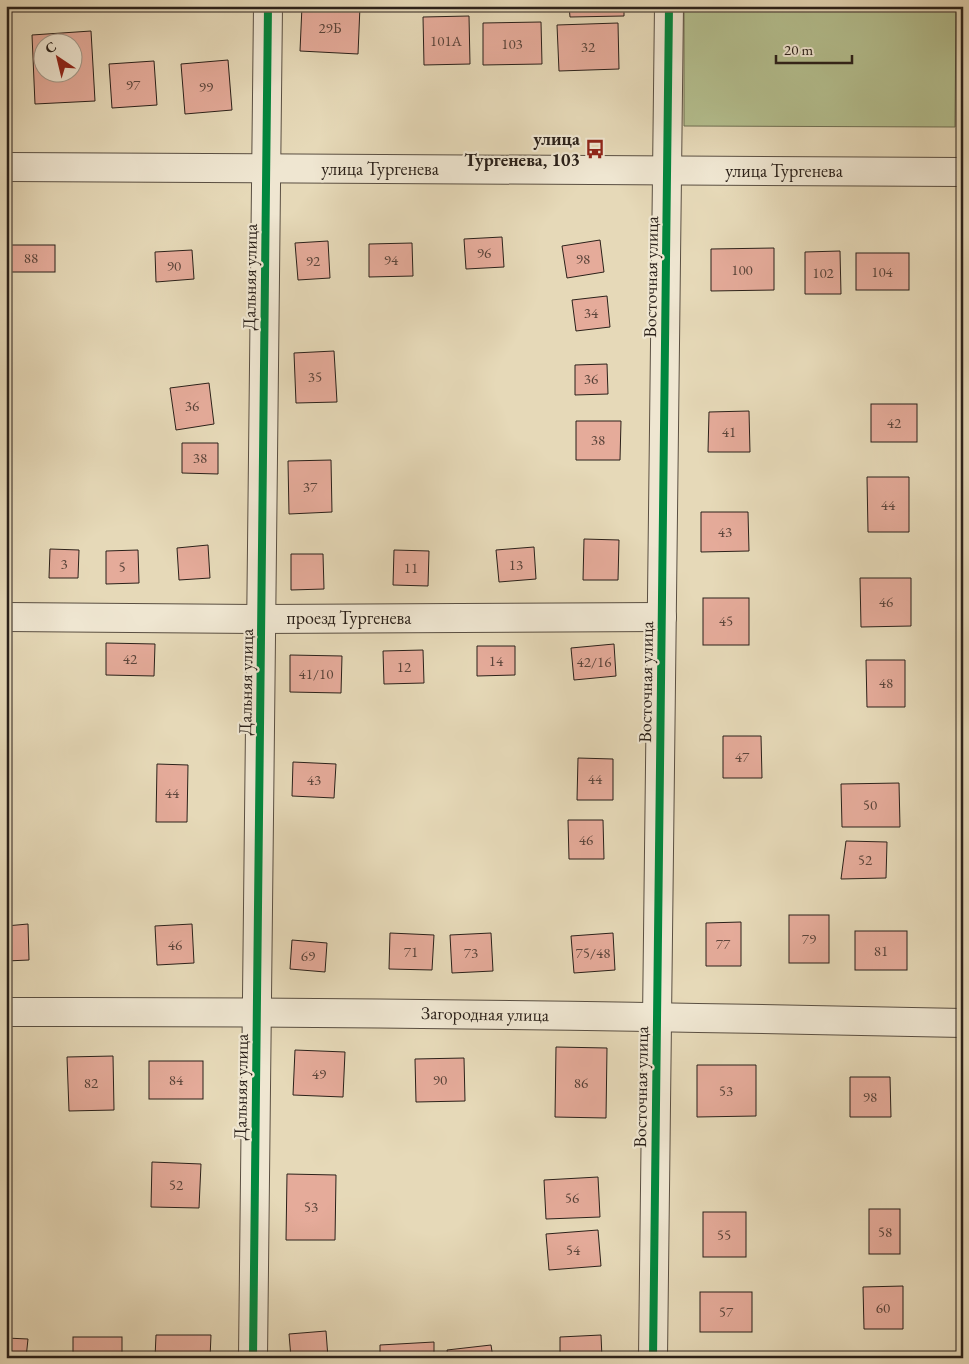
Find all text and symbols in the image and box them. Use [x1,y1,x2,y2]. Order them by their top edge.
house number: 29Б [318,18,342,37]
house number: 101А [430,31,463,50]
north arrow [32,32,82,82]
scale bar [776,32,853,64]
house number: 103 [501,34,523,53]
text: С [41,37,60,58]
house number: 32 [581,37,596,56]
text: 20 m [784,40,813,59]
house number: 97 [126,75,141,94]
house number: 99 [199,77,213,96]
place label: улица Тургенева, 103 [464,127,580,171]
bus stop icon: улица Тургенева, 103 [584,138,606,160]
street label: улица Тургенева [321,157,440,180]
street label: улица Тургенева [725,159,844,182]
street label: Восточная улица [638,215,663,338]
street label: Дальняя улица [237,223,262,331]
house number: 96 [477,243,491,262]
house number: 88 [24,248,38,267]
house number: 98 [576,249,590,268]
house number: 94 [384,250,399,269]
house number: 92 [306,251,321,270]
house number: 90 [167,256,181,275]
house number: 100 [731,260,753,279]
house number: 104 [871,262,894,281]
house number: 102 [812,263,835,282]
house number: 34 [584,303,599,322]
house number: 35 [308,367,322,386]
house number: 36 [584,369,598,388]
house number: 36 [185,396,199,415]
house number: 42 [887,413,902,432]
house number: 41 [722,422,736,441]
house number: 38 [591,430,605,449]
house number: 38 [193,448,207,467]
house number: 37 [303,477,318,496]
house number: 44 [881,495,896,514]
house number: 43 [718,522,732,541]
house number: 3 [60,554,68,573]
house number: 13 [509,555,523,574]
house number: 5 [118,557,126,576]
house number: 11 [404,558,418,577]
house number: 46 [879,592,893,611]
street label: проезд Тургенева [287,606,412,629]
house number: 45 [719,611,733,630]
street label: Восточная улица [633,620,658,743]
street label: Дальняя улица [233,628,258,736]
house number: 42 [123,649,138,668]
house number: 14 [489,651,504,670]
house number: 42/16 [577,652,611,671]
house number: 12 [397,657,412,676]
house number: 41/10 [299,664,333,683]
house number: 48 [879,673,893,692]
house number: 47 [735,747,750,766]
house number: 44 [588,769,603,788]
house number: 43 [307,770,321,789]
house number: 44 [165,783,180,802]
house number: 50 [863,795,877,814]
house number: 46 [579,830,593,849]
house number: 52 [858,850,873,869]
house number: 79 [802,929,816,948]
house number: 77 [716,934,731,953]
house number: 46 [168,935,182,954]
house number: 81 [874,941,888,960]
house number: 71 [404,942,418,961]
house number: 73 [464,943,478,962]
house number: 75/48 [576,943,610,962]
house number: 69 [301,946,315,965]
street label: Загородная улица [421,1001,550,1026]
street label: Восточная улица [628,1025,653,1148]
street label: Дальняя улица [228,1033,253,1141]
house number: 49 [312,1064,326,1083]
house number: 84 [169,1070,184,1089]
house number: 90 [433,1070,447,1089]
house number: 82 [84,1073,99,1092]
house number: 86 [574,1073,588,1092]
house number: 53 [719,1081,733,1100]
house number: 98 [863,1087,877,1106]
house number: 52 [169,1175,184,1194]
house number: 56 [565,1188,579,1207]
house number: 53 [304,1197,318,1216]
house number: 58 [878,1222,892,1241]
house number: 55 [717,1225,731,1244]
house number: 54 [566,1240,581,1259]
house number: 60 [876,1298,890,1317]
house number: 57 [719,1302,734,1321]

